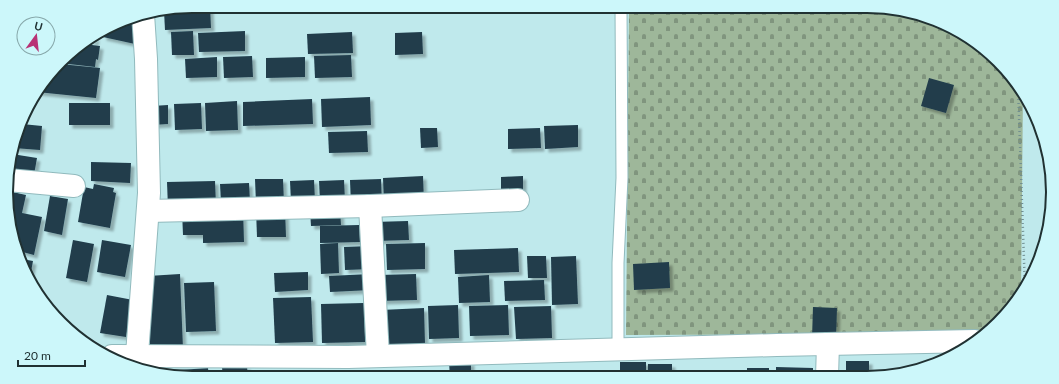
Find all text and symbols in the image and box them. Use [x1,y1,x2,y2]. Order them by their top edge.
north arrow [16,16,56,56]
text: U [33,19,44,33]
scale bar [18,342,85,368]
text: 20 m [24,348,51,363]

